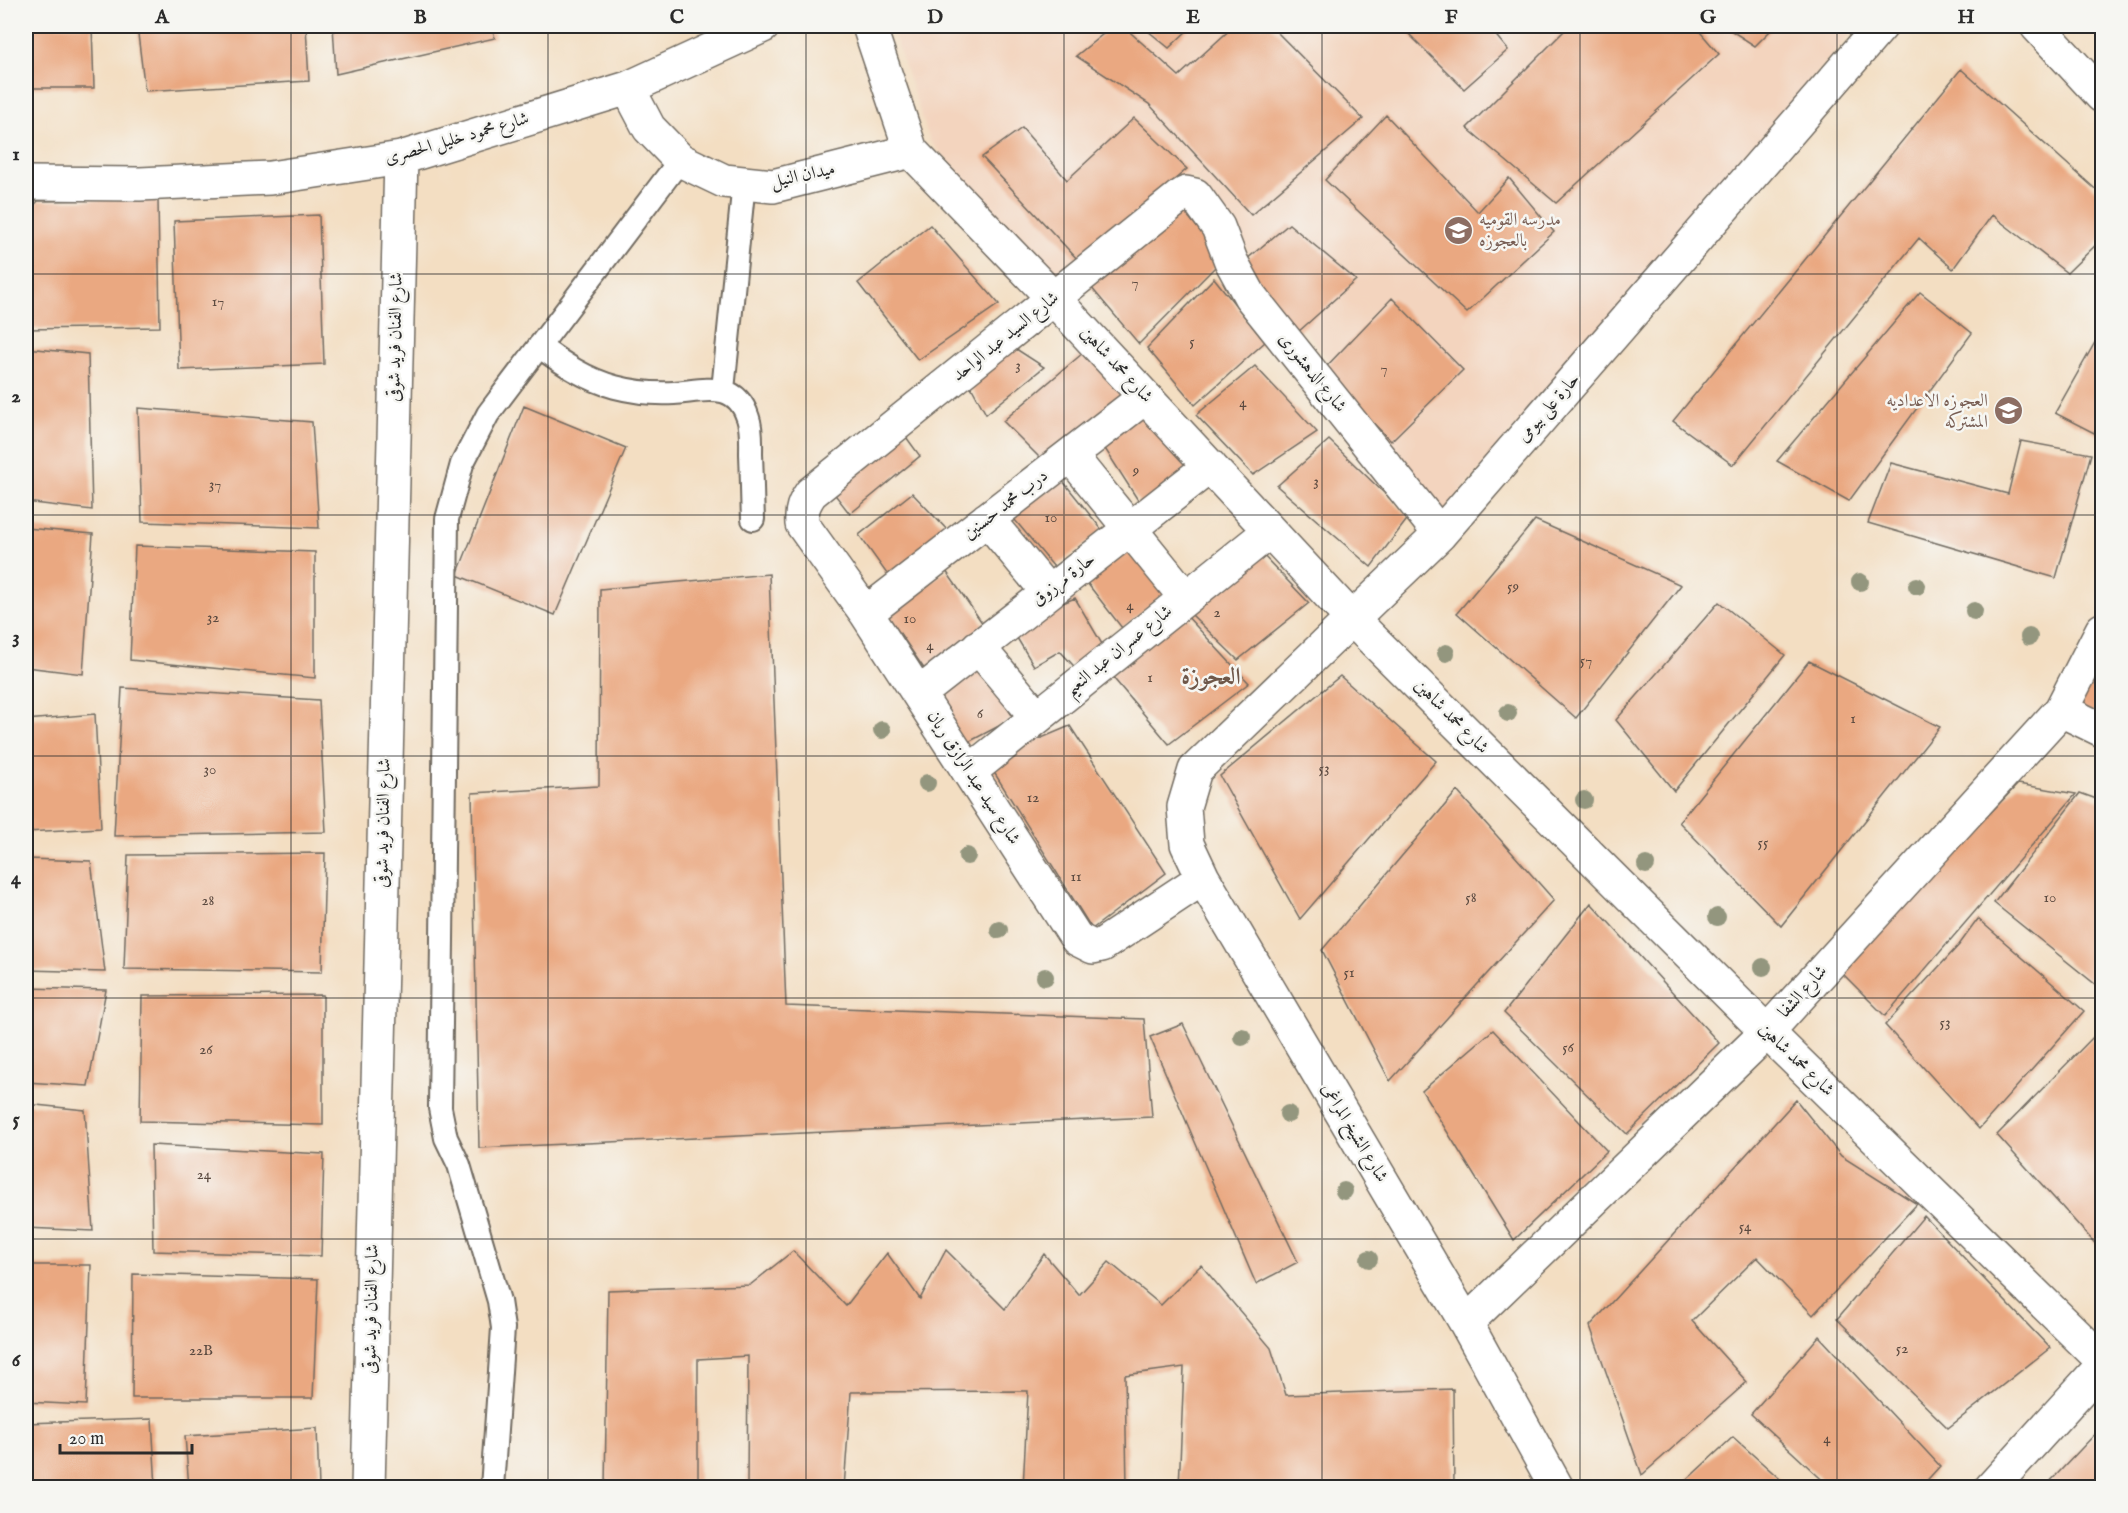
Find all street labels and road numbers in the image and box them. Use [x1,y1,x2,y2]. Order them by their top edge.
street label: شارع محمود خليل الحصرى [382,107,532,173]
street label: ميدان النيل [769,158,837,194]
street label: شارع الفنان فريد شوقى [383,272,411,402]
street label: شارع السيد عبد الواحد [948,287,1065,389]
street label: شارع محمد شاهين [1073,322,1157,410]
street label: شارع الدهشورى [1271,328,1351,419]
street label: حارة على بيومى [1512,368,1586,448]
street label: درب محمد حسنين [959,465,1053,545]
street label: حارة مرزوق [1028,548,1100,612]
street label: شارع عسران عبد النعيم [1060,600,1181,705]
street label: شارع محمد شاهين [1407,675,1493,761]
street label: شارع سيد عبد الرازق ريان [919,707,1025,850]
street label: شارع الفنان فريد شوقى [371,758,399,888]
street label: شارع الشفا [1773,961,1834,1025]
street label: شارع محمد شاهين [1752,1018,1839,1103]
street label: شارع الشيخ المراغى [1313,1079,1393,1188]
street label: شارع الفنان فريد شوقى [359,1244,387,1374]

